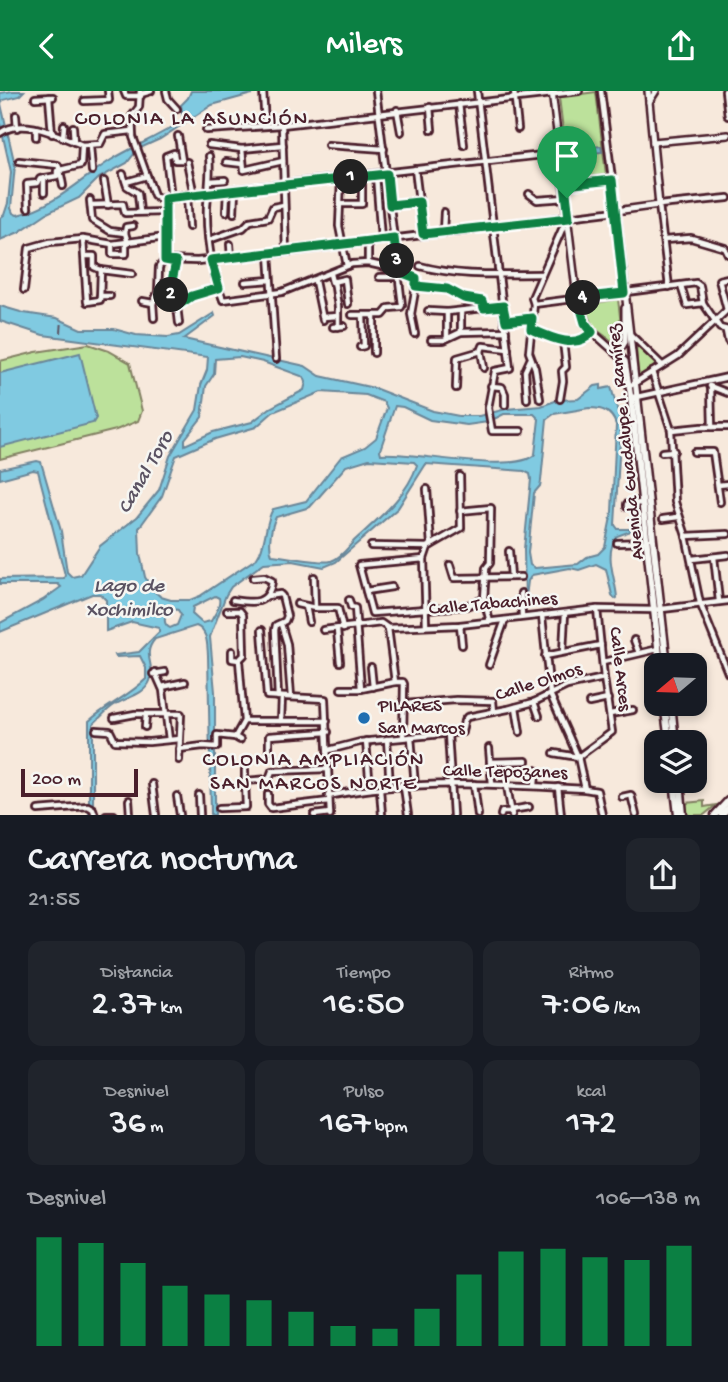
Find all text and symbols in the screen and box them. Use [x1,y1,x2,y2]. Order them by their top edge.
icon: back [28,27,66,65]
text: Milers [326,27,402,65]
icon: share [662,27,700,65]
district label: COLONIA LA ASUNCIÓN [75,108,309,133]
pin [537,126,597,198]
icon: arrive [548,137,586,175]
pin: 1 [334,159,368,195]
text: 1 [347,165,354,188]
pin: 3 [380,243,414,279]
text: 3 [392,249,401,272]
pin: 2 [154,277,188,313]
pin: 4 [566,281,600,315]
text: 2 [166,283,175,306]
text: 4 [578,286,587,309]
street label: Avenida Guadalupe I. Ramírez [603,322,651,561]
water label: Canal Toro [113,426,181,519]
water label: Lago de Xochimilco [85,575,174,624]
street label: Calle Tabachines [428,588,559,622]
street label: Calle Arces [602,626,636,713]
north arrow [644,653,707,716]
map controls [644,653,707,793]
street label: Calle Olmos [493,658,586,708]
place label: PILARES San Marcos [377,696,466,741]
marker: PILARES San Marcos [356,710,372,726]
button: layers [644,730,707,793]
district label: COLONIA AMPLIACIÓN SAN MARCOS NORTE [203,749,425,798]
street label: Calle Tepozanes [443,760,568,786]
scale bar [21,766,138,798]
text: 200 m [32,769,81,792]
button: share [626,838,700,912]
text: Carrera nocturna [28,839,296,883]
text: 21:55 [28,887,80,914]
text: Distancia [101,962,173,985]
text: Tiempo [337,962,391,985]
text: Ritmo [569,962,614,985]
text: 2.37 [91,985,156,1026]
text: 16:50 [323,985,405,1026]
text: 7:06 [542,985,609,1026]
text: km [156,997,182,1020]
text: /km [609,997,640,1020]
text: Desnivel [104,1081,169,1104]
text: Pulso [344,1081,384,1104]
text: kcal [576,1081,606,1104]
text: 36 [110,1104,146,1145]
text: 167 [320,1104,370,1145]
text: 172 [567,1104,616,1145]
text: m [146,1116,164,1139]
text: bpm [370,1116,408,1139]
text: Desnivel [28,1186,106,1213]
text: 106–138 m [596,1186,700,1213]

